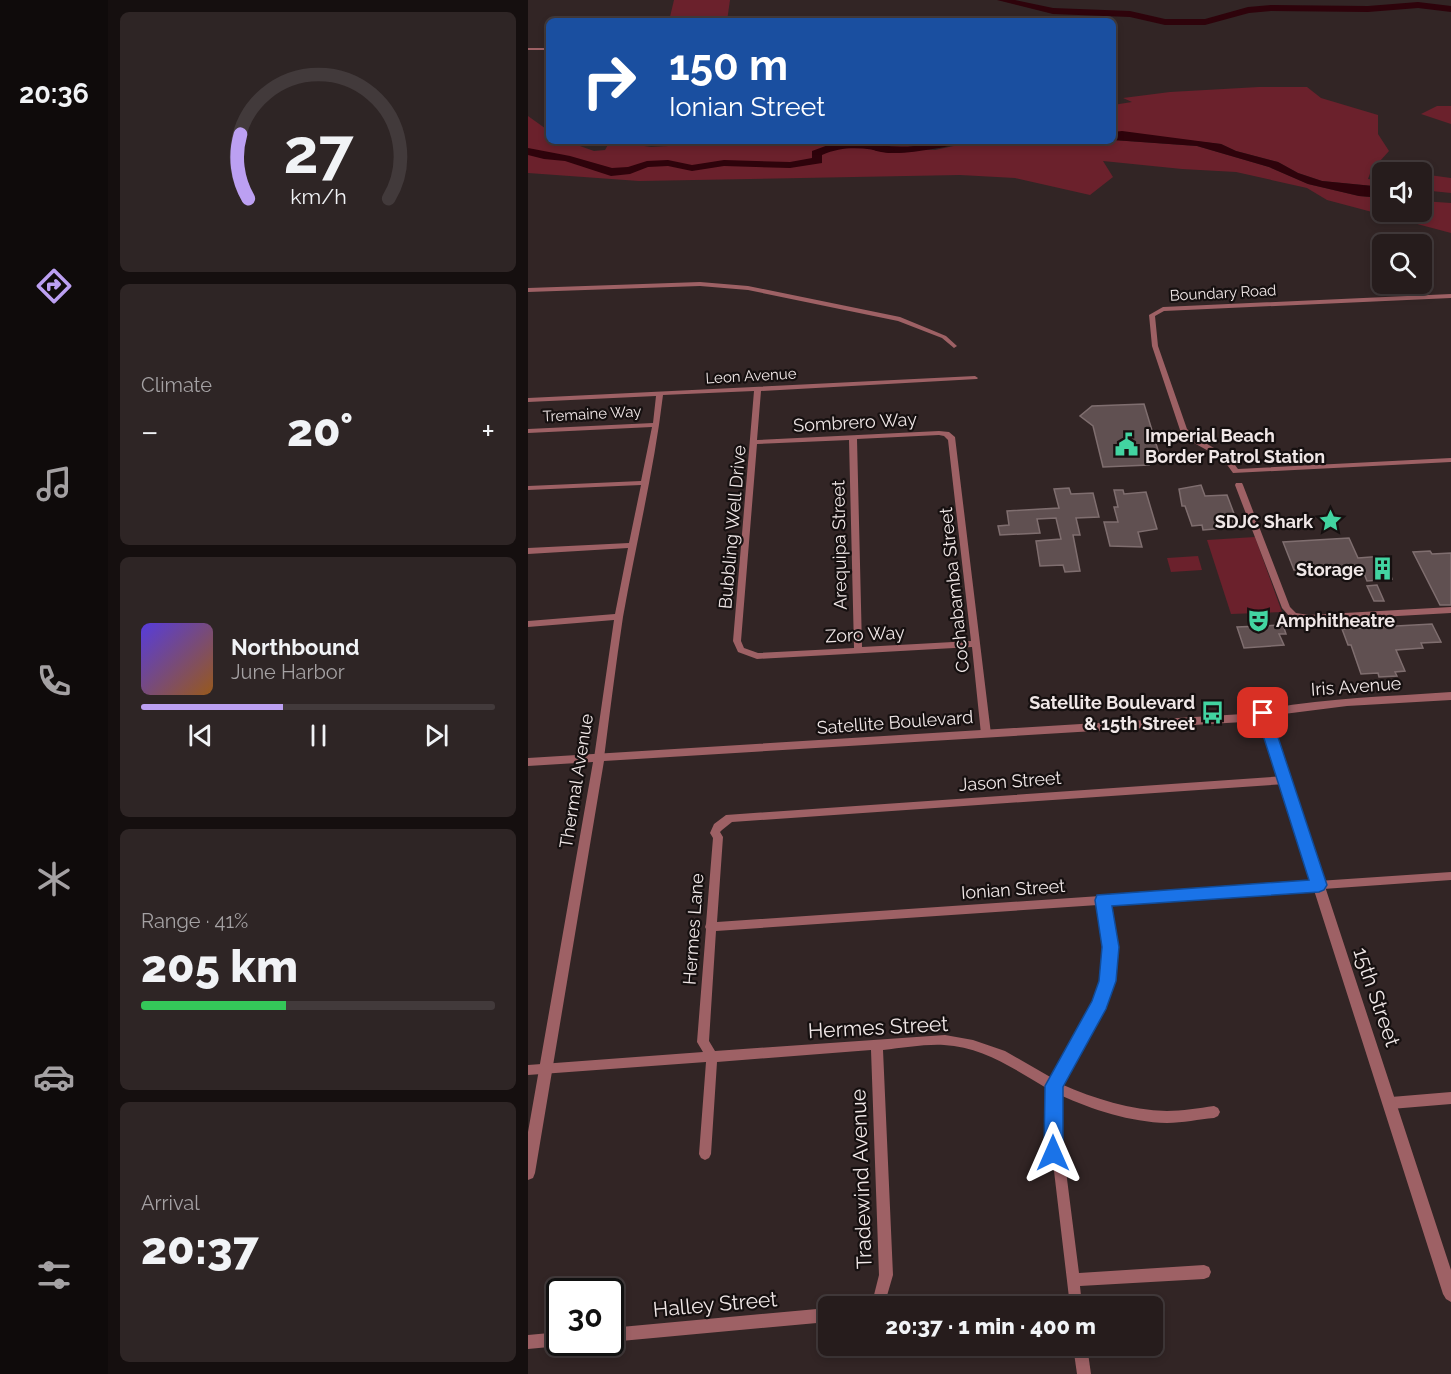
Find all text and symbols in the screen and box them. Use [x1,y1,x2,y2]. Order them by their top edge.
text: 150 m [669,41,788,90]
icon: right [570,42,648,120]
text: 20:36 [19,78,89,109]
text: Ionian Street [669,91,825,122]
text: 27 [283,114,354,188]
map controls [1372,162,1432,294]
button: sound [1372,162,1432,222]
text: km/h [290,185,346,210]
button: search [1372,234,1432,294]
icon: directions [33,265,75,307]
street label: Boundary Road [1169,281,1277,305]
street label: Leon Avenue [705,365,797,387]
text: Climate [141,373,212,397]
street label: Tremaine Way [542,402,642,426]
text: 20° [287,404,353,457]
street label: Sombrero Way [793,408,918,436]
text: − [141,412,159,451]
text: + [481,412,495,451]
place label: Imperial Beach Border Patrol Station [1145,425,1325,467]
public building icon: Imperial Beach Border Patrol Station [1114,432,1140,458]
street label: Bubbling Well Drive [714,444,750,610]
icon: music [33,463,75,505]
street label: Arequipa Street [827,480,851,610]
street label: Cochabamba Street [935,506,973,674]
place icon: SDJC Shark [1318,508,1344,534]
place label: SDJC Shark [1215,511,1314,532]
building icon: Storage [1369,556,1395,582]
place label: Storage [1296,559,1364,580]
theatre icon: Amphitheatre [1245,607,1271,633]
place label: Amphitheatre [1276,610,1395,631]
street label: Zoro Way [825,621,906,647]
text: Northbound [231,634,360,660]
icon: phone [33,660,75,702]
text: June Harbor [231,660,345,684]
street label: Iris Avenue [1310,672,1402,700]
pin [1237,687,1288,738]
place label: Satellite Boulevard & 15th Street [1029,692,1195,734]
icon: arrive [1246,696,1279,729]
bus stop icon: Satellite Boulevard & 15th Street [1200,699,1226,725]
street label: Satellite Boulevard [816,706,974,738]
street label: Thermal Avenue [555,712,597,850]
icon: previous [184,719,217,752]
icon: pause [302,719,335,752]
icon: next [420,719,453,752]
street label: Jason Street [958,767,1062,795]
icon: climate [33,858,75,900]
street label: Hermes Lane [679,872,707,985]
street label: Ionian Street [960,875,1066,903]
text: Range · 41% [141,909,248,933]
text: 205 km [141,940,298,993]
street label: 15th Street [1348,944,1406,1050]
street label: Hermes Street [807,1011,949,1043]
icon: car [33,1056,75,1098]
street label: Tradewind Avenue [845,1089,877,1269]
position arrow [1021,1121,1085,1185]
text: Arrival [141,1191,200,1215]
text: 20:37 [141,1222,259,1275]
icon: filters [33,1254,75,1296]
speed limit sign: 30 [546,1278,624,1356]
street label: Halley Street [652,1286,778,1322]
text: 20:37 · 1 min · 400 m [885,1313,1096,1339]

